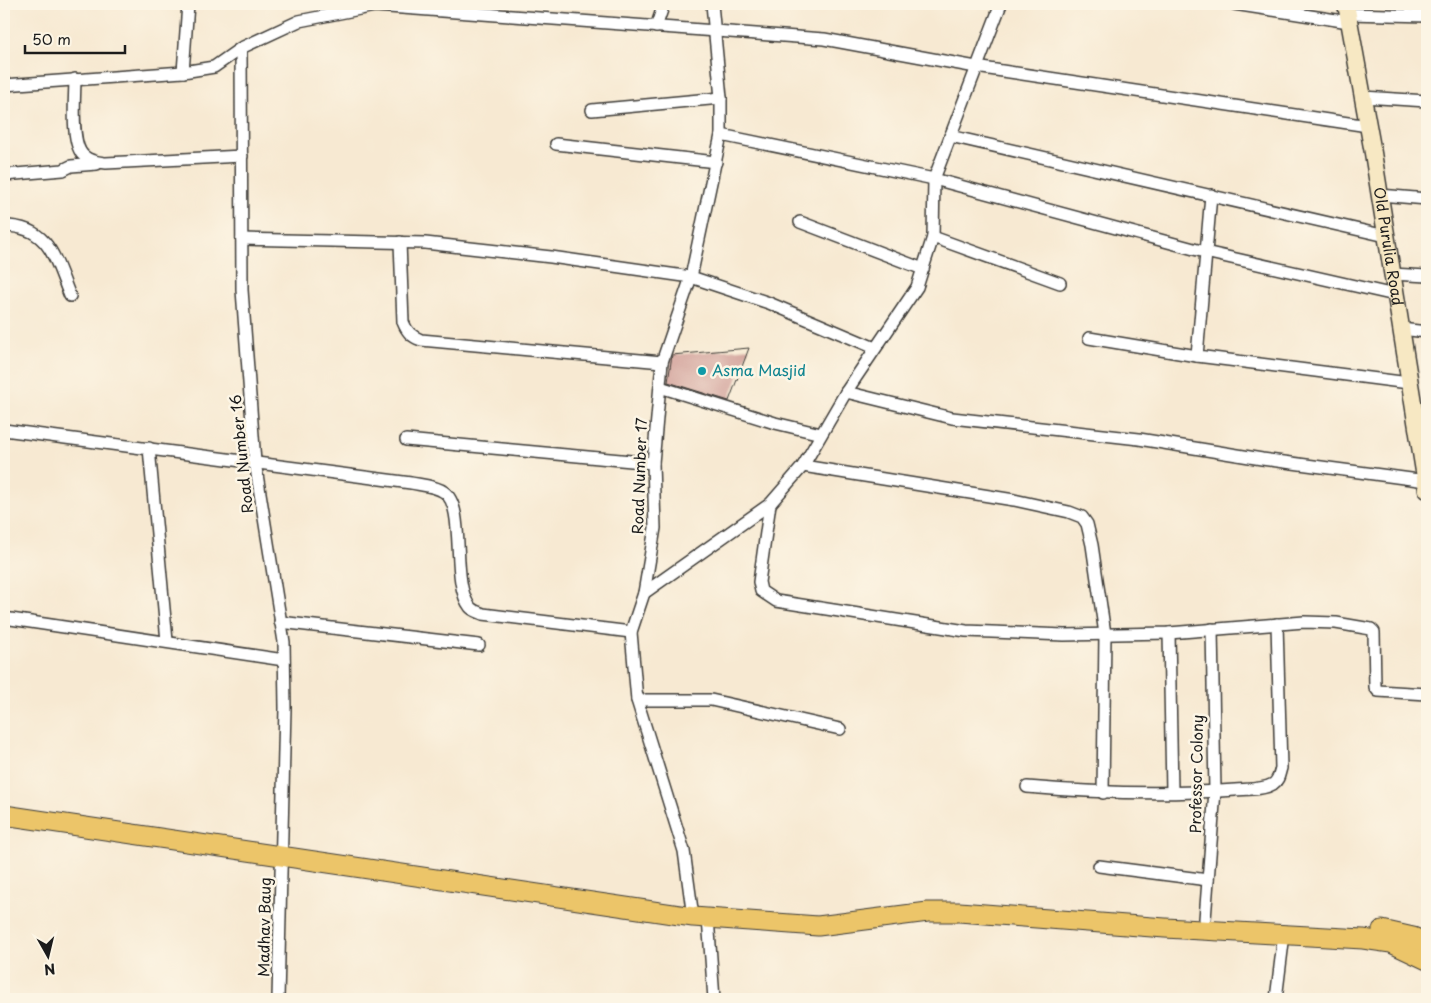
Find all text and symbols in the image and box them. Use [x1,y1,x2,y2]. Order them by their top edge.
scale bar [25,22,125,54]
text: 50 m [32,27,71,50]
street label: Old Purulia Road [1369,185,1410,307]
place label: Asma Masjid [712,358,806,381]
marker: Asma Masjid [696,365,708,377]
street label: Road Number 16 [223,394,258,515]
street label: Road Number 17 [625,417,652,535]
street label: Professor Colony [1183,714,1208,834]
street label: Madhav Baug [251,877,276,977]
north arrow [22,930,72,980]
text: N [43,958,57,981]

